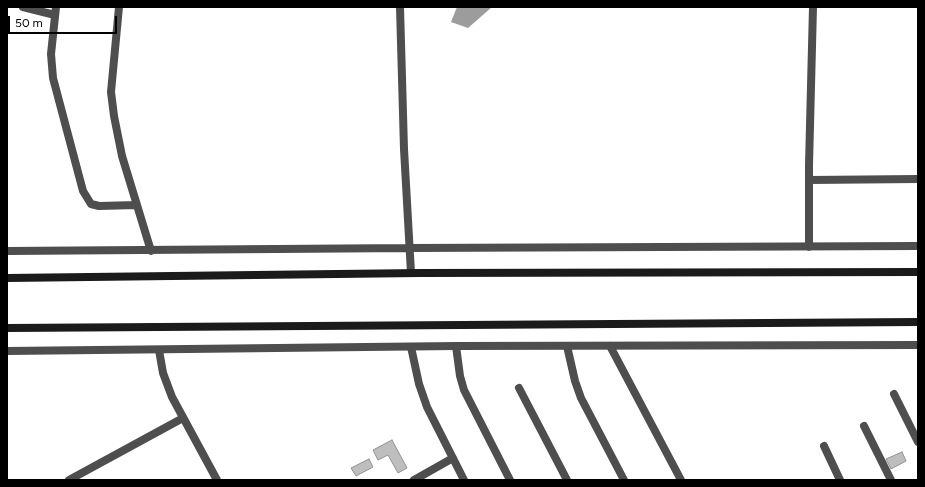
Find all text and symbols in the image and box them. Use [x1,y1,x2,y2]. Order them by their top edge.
scale bar [10,8,119,34]
text: 50 m [15,16,43,30]

